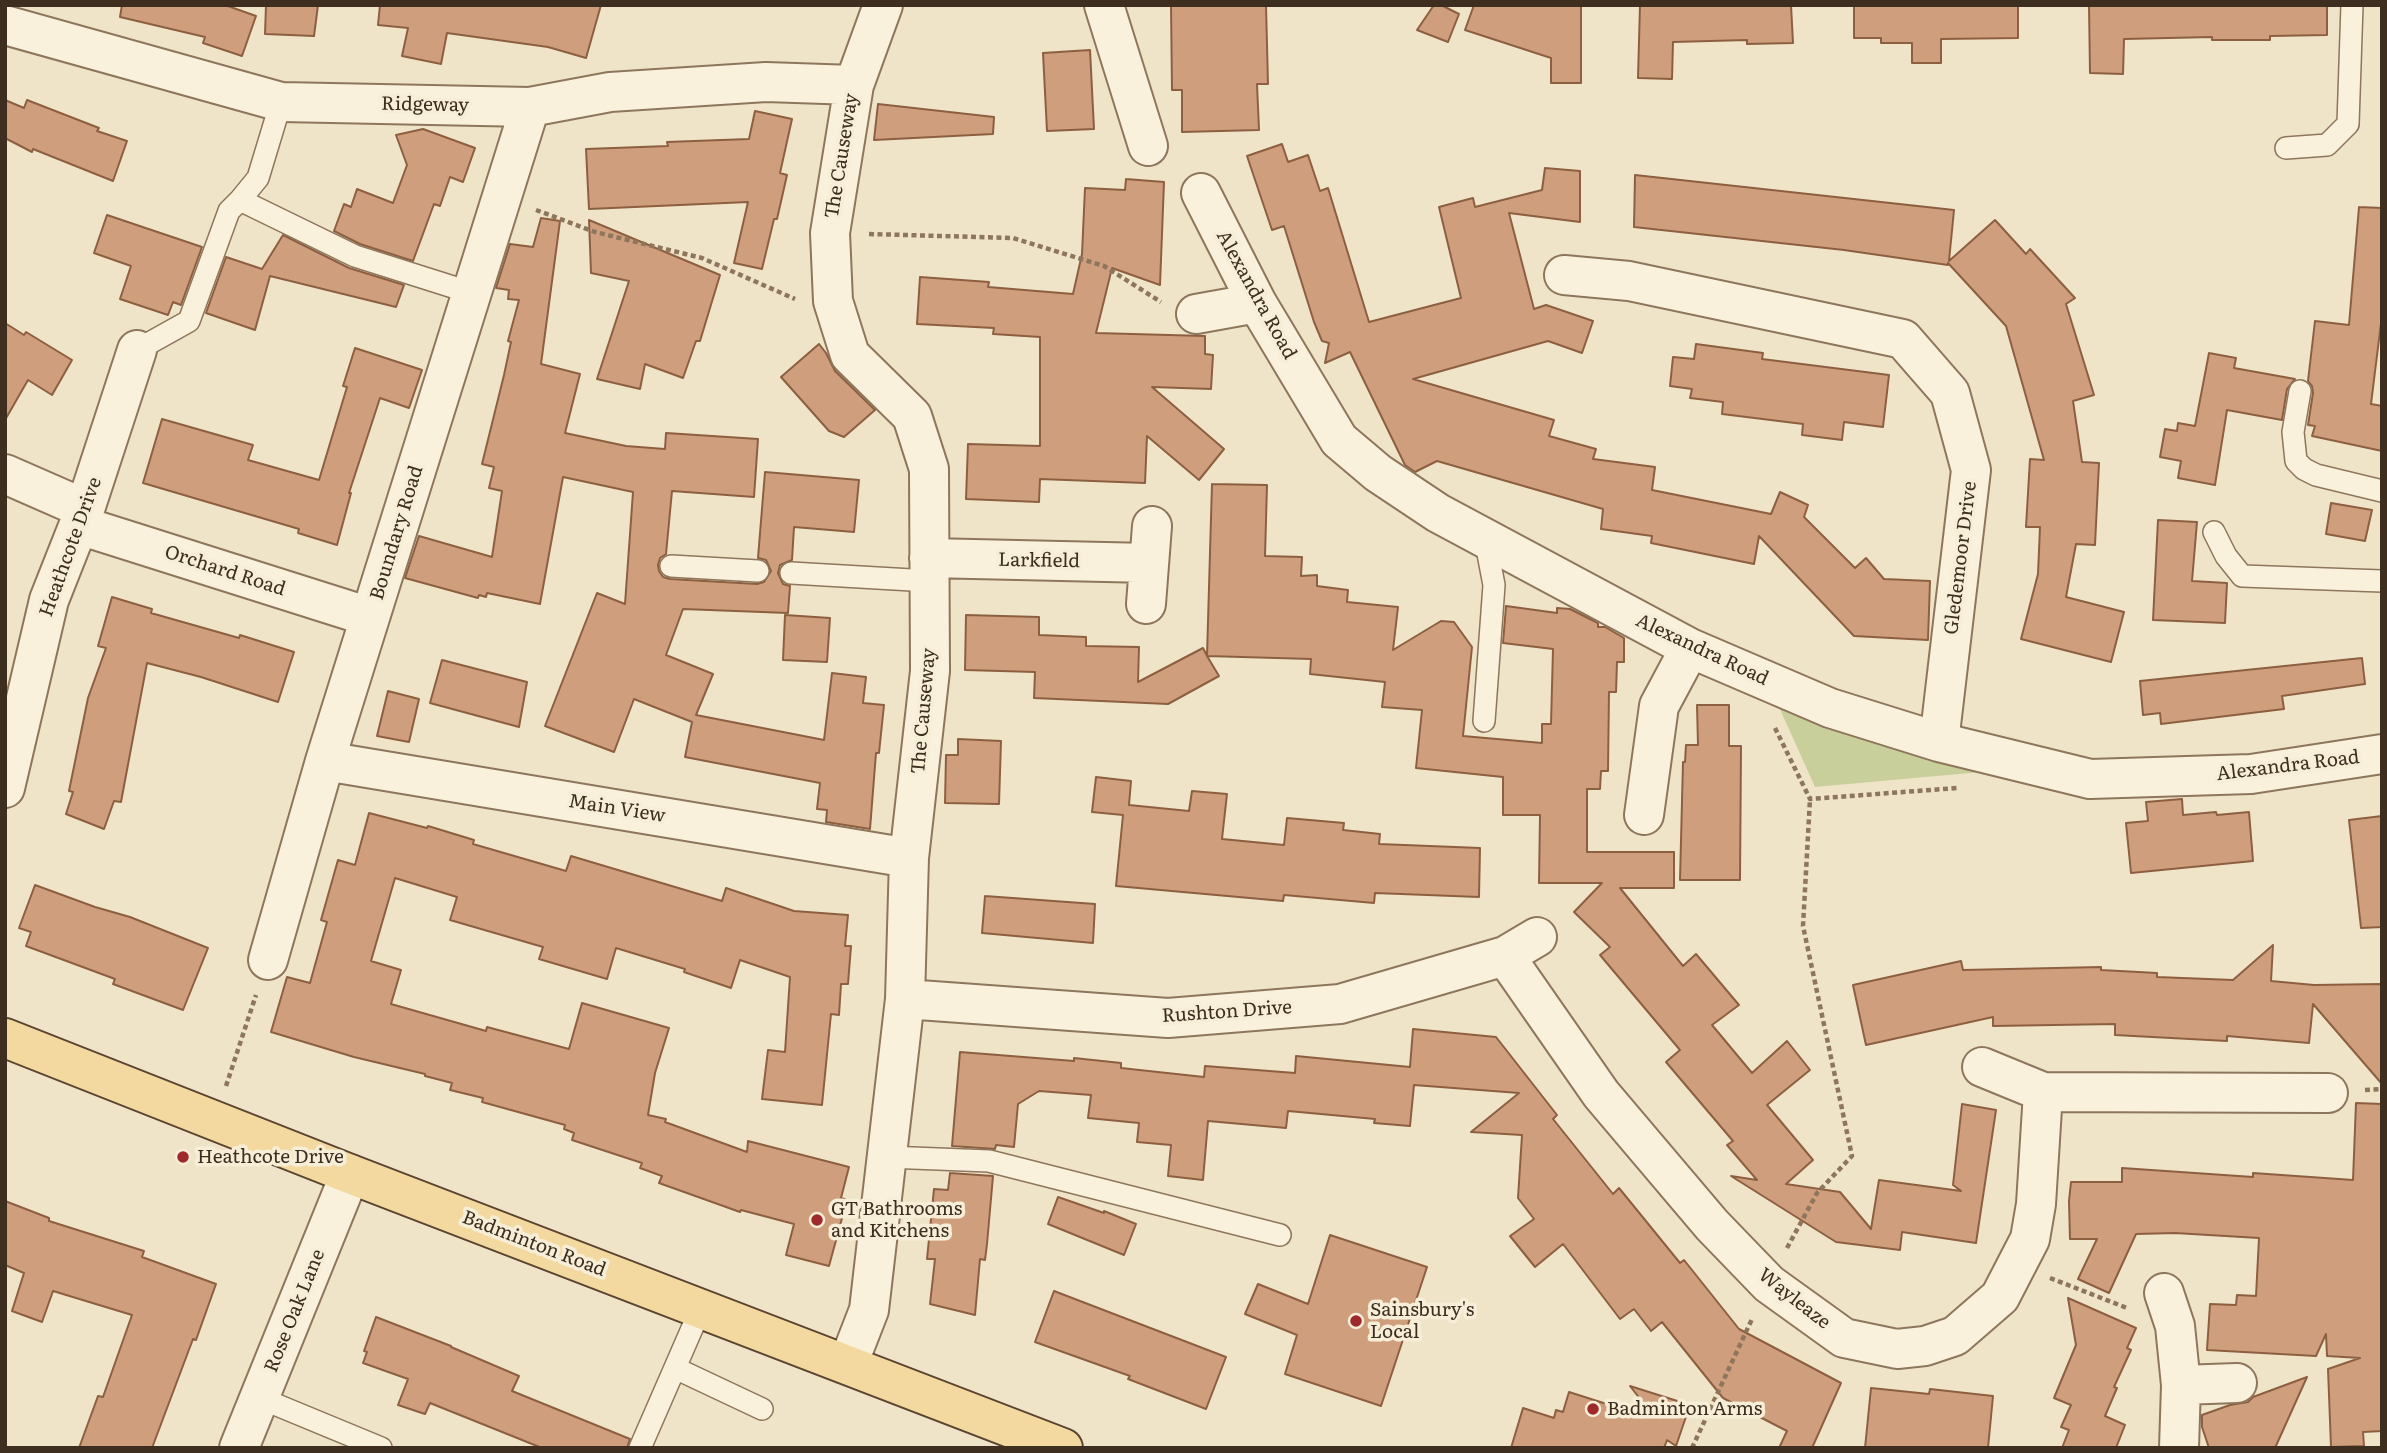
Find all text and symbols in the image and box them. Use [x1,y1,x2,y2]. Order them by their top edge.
street label: The Causeway [821,92,863,220]
street label: Ridgeway [381,93,469,117]
street label: Alexandra Road [1211,227,1301,363]
street label: Boundary Road [366,463,428,603]
street label: Heathcote Drive [35,474,107,620]
street label: Gledemoor Drive [1940,480,1982,636]
street label: Orchard Road [162,541,288,601]
street label: Larkfield [998,549,1080,573]
street label: Alexandra Road [1632,609,1772,691]
street label: The Causeway [907,647,941,775]
street label: Alexandra Road [2215,746,2361,786]
street label: Main View [567,790,667,828]
street label: Rushton Drive [1161,996,1293,1028]
place label: Heathcote Drive [197,1146,344,1168]
marker: Heathcote Drive [175,1149,191,1165]
place label: GT Bathrooms and Kitchens [831,1198,962,1242]
street label: Badminton Road [459,1206,609,1282]
marker: GT Bathrooms and Kitchens [809,1212,825,1228]
street label: Rose Oak Lane [260,1246,330,1376]
street label: Wayleaze [1753,1264,1835,1334]
place label: Sainsbury's Local [1370,1299,1474,1343]
marker: Sainsbury's Local [1348,1313,1364,1329]
place label: Badminton Arms [1607,1398,1762,1420]
marker: Badminton Arms [1585,1401,1601,1417]

